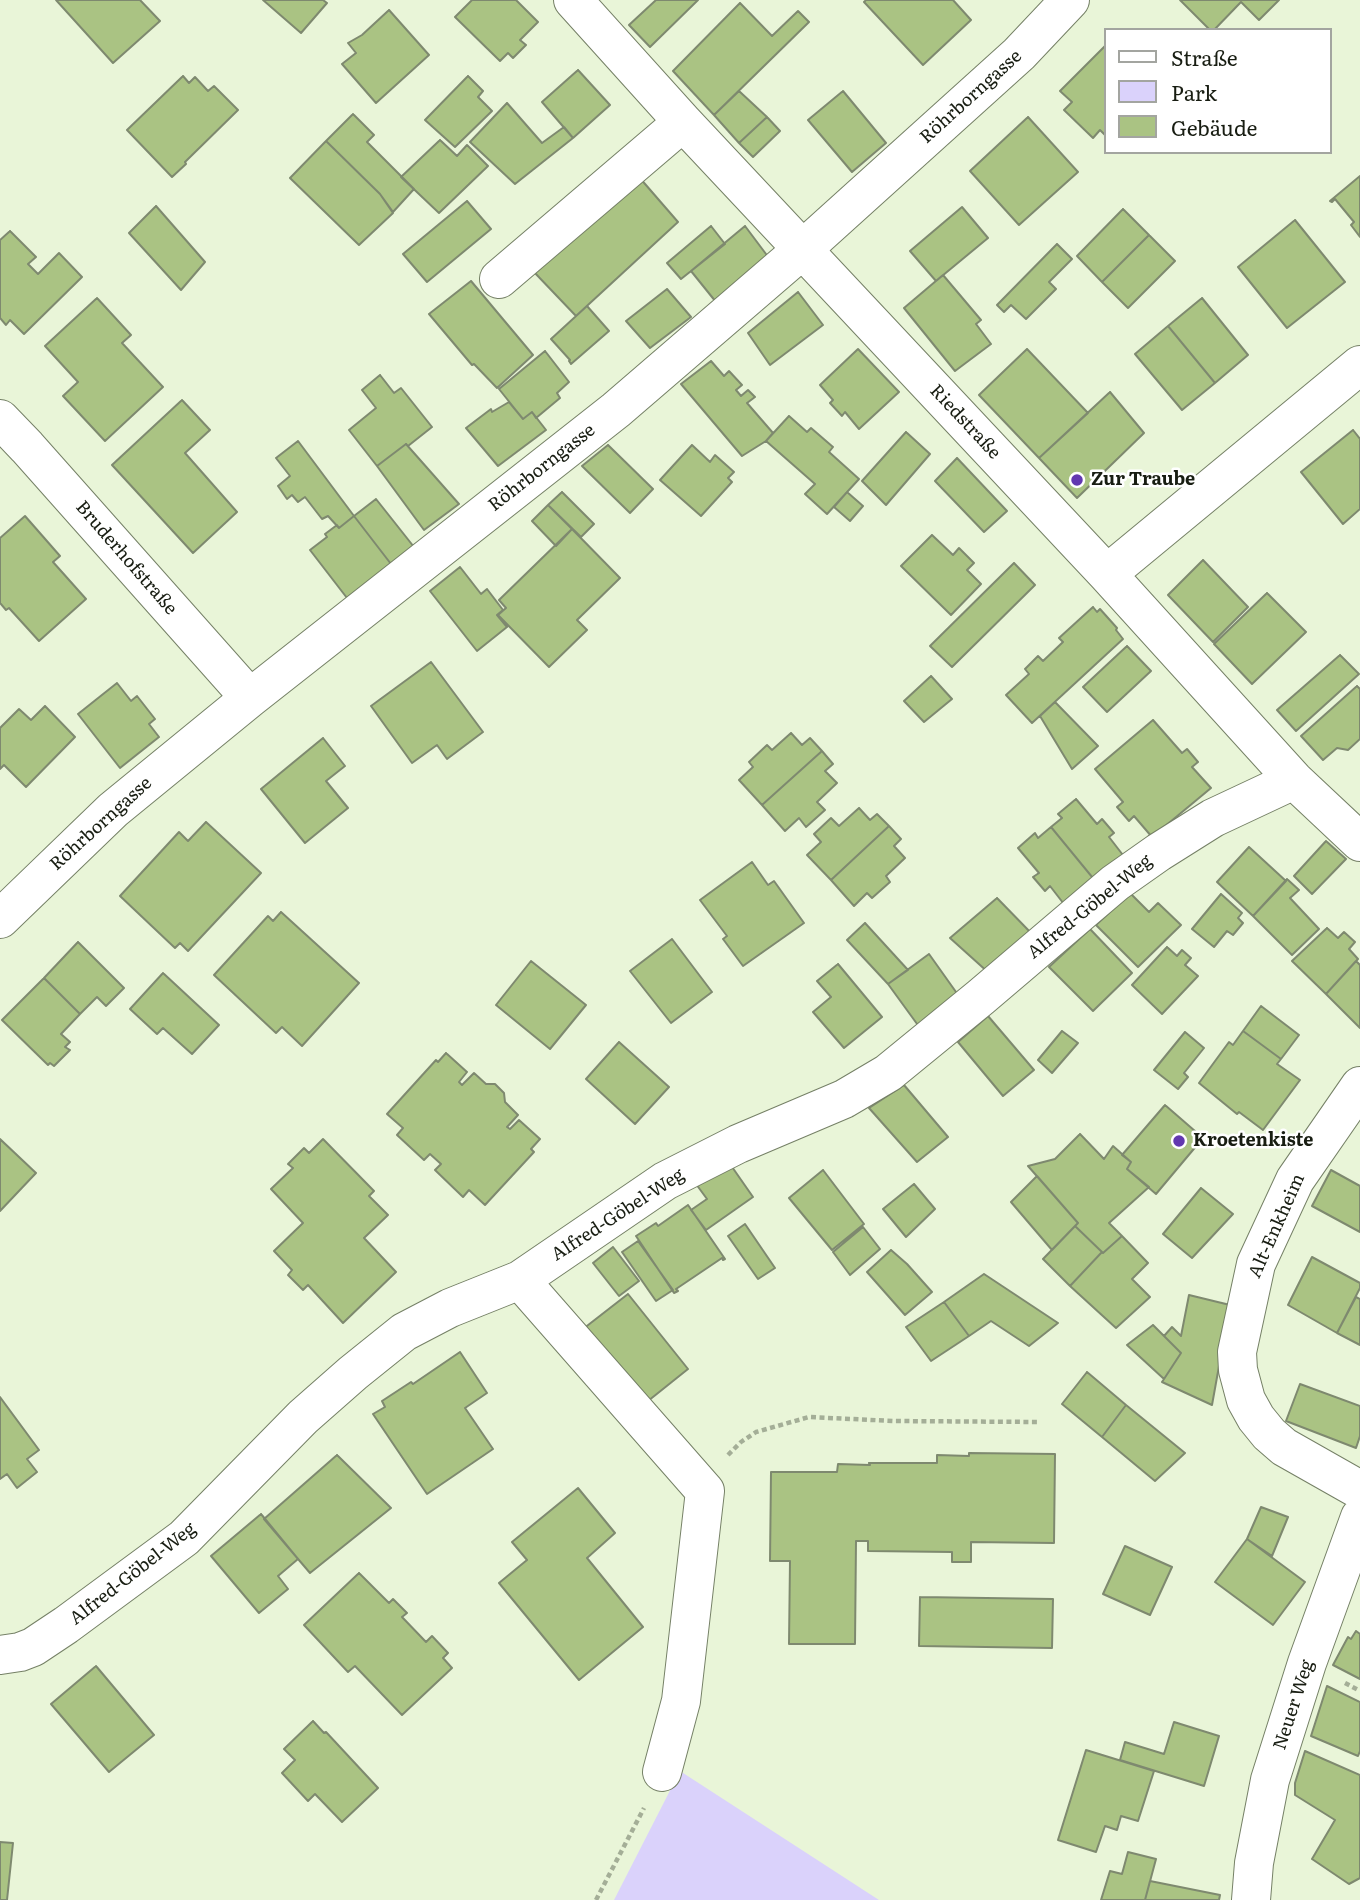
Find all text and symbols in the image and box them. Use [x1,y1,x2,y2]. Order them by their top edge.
legend [1104,28,1332,154]
text: Straße [1171,41,1238,72]
street label: Röhrborngasse [916,46,1026,148]
text: Park [1171,76,1217,107]
text: Gebäude [1171,111,1257,142]
street label: Riedstraße [925,380,1005,464]
street label: Röhrborngasse [484,420,600,516]
place label: Zur Traube [1091,469,1195,491]
marker: Zur Traube [1069,472,1085,488]
street label: Bruderhofstraße [71,497,181,619]
street label: Röhrborngasse [46,773,156,875]
street label: Alfred-Göbel-Weg [1023,850,1157,964]
place label: Kroetenkiste [1193,1130,1314,1152]
marker: Kroetenkiste [1171,1133,1187,1149]
street label: Alfred-Göbel-Weg [548,1164,688,1266]
street label: Alt-Enkheim [1244,1171,1310,1281]
street label: Alfred-Göbel-Weg [66,1518,200,1630]
street label: Neuer Weg [1269,1657,1319,1753]

